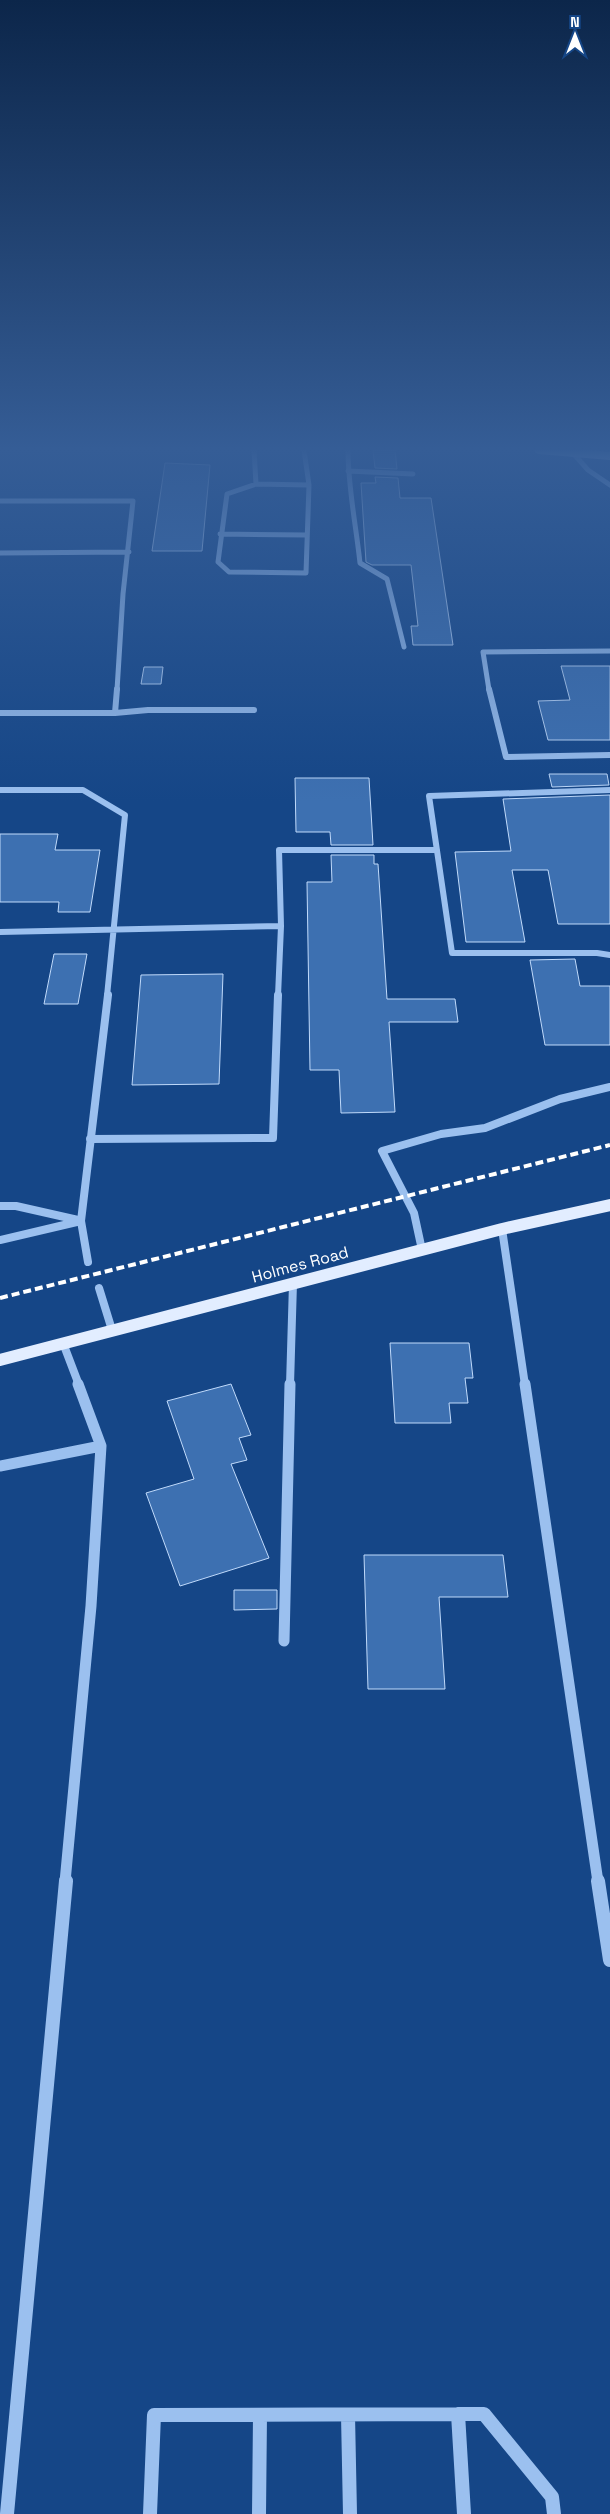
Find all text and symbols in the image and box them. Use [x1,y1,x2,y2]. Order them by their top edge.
north arrow [550,10,600,60]
text: N [570,13,580,31]
street label: Holmes Road [249,1241,351,1287]

